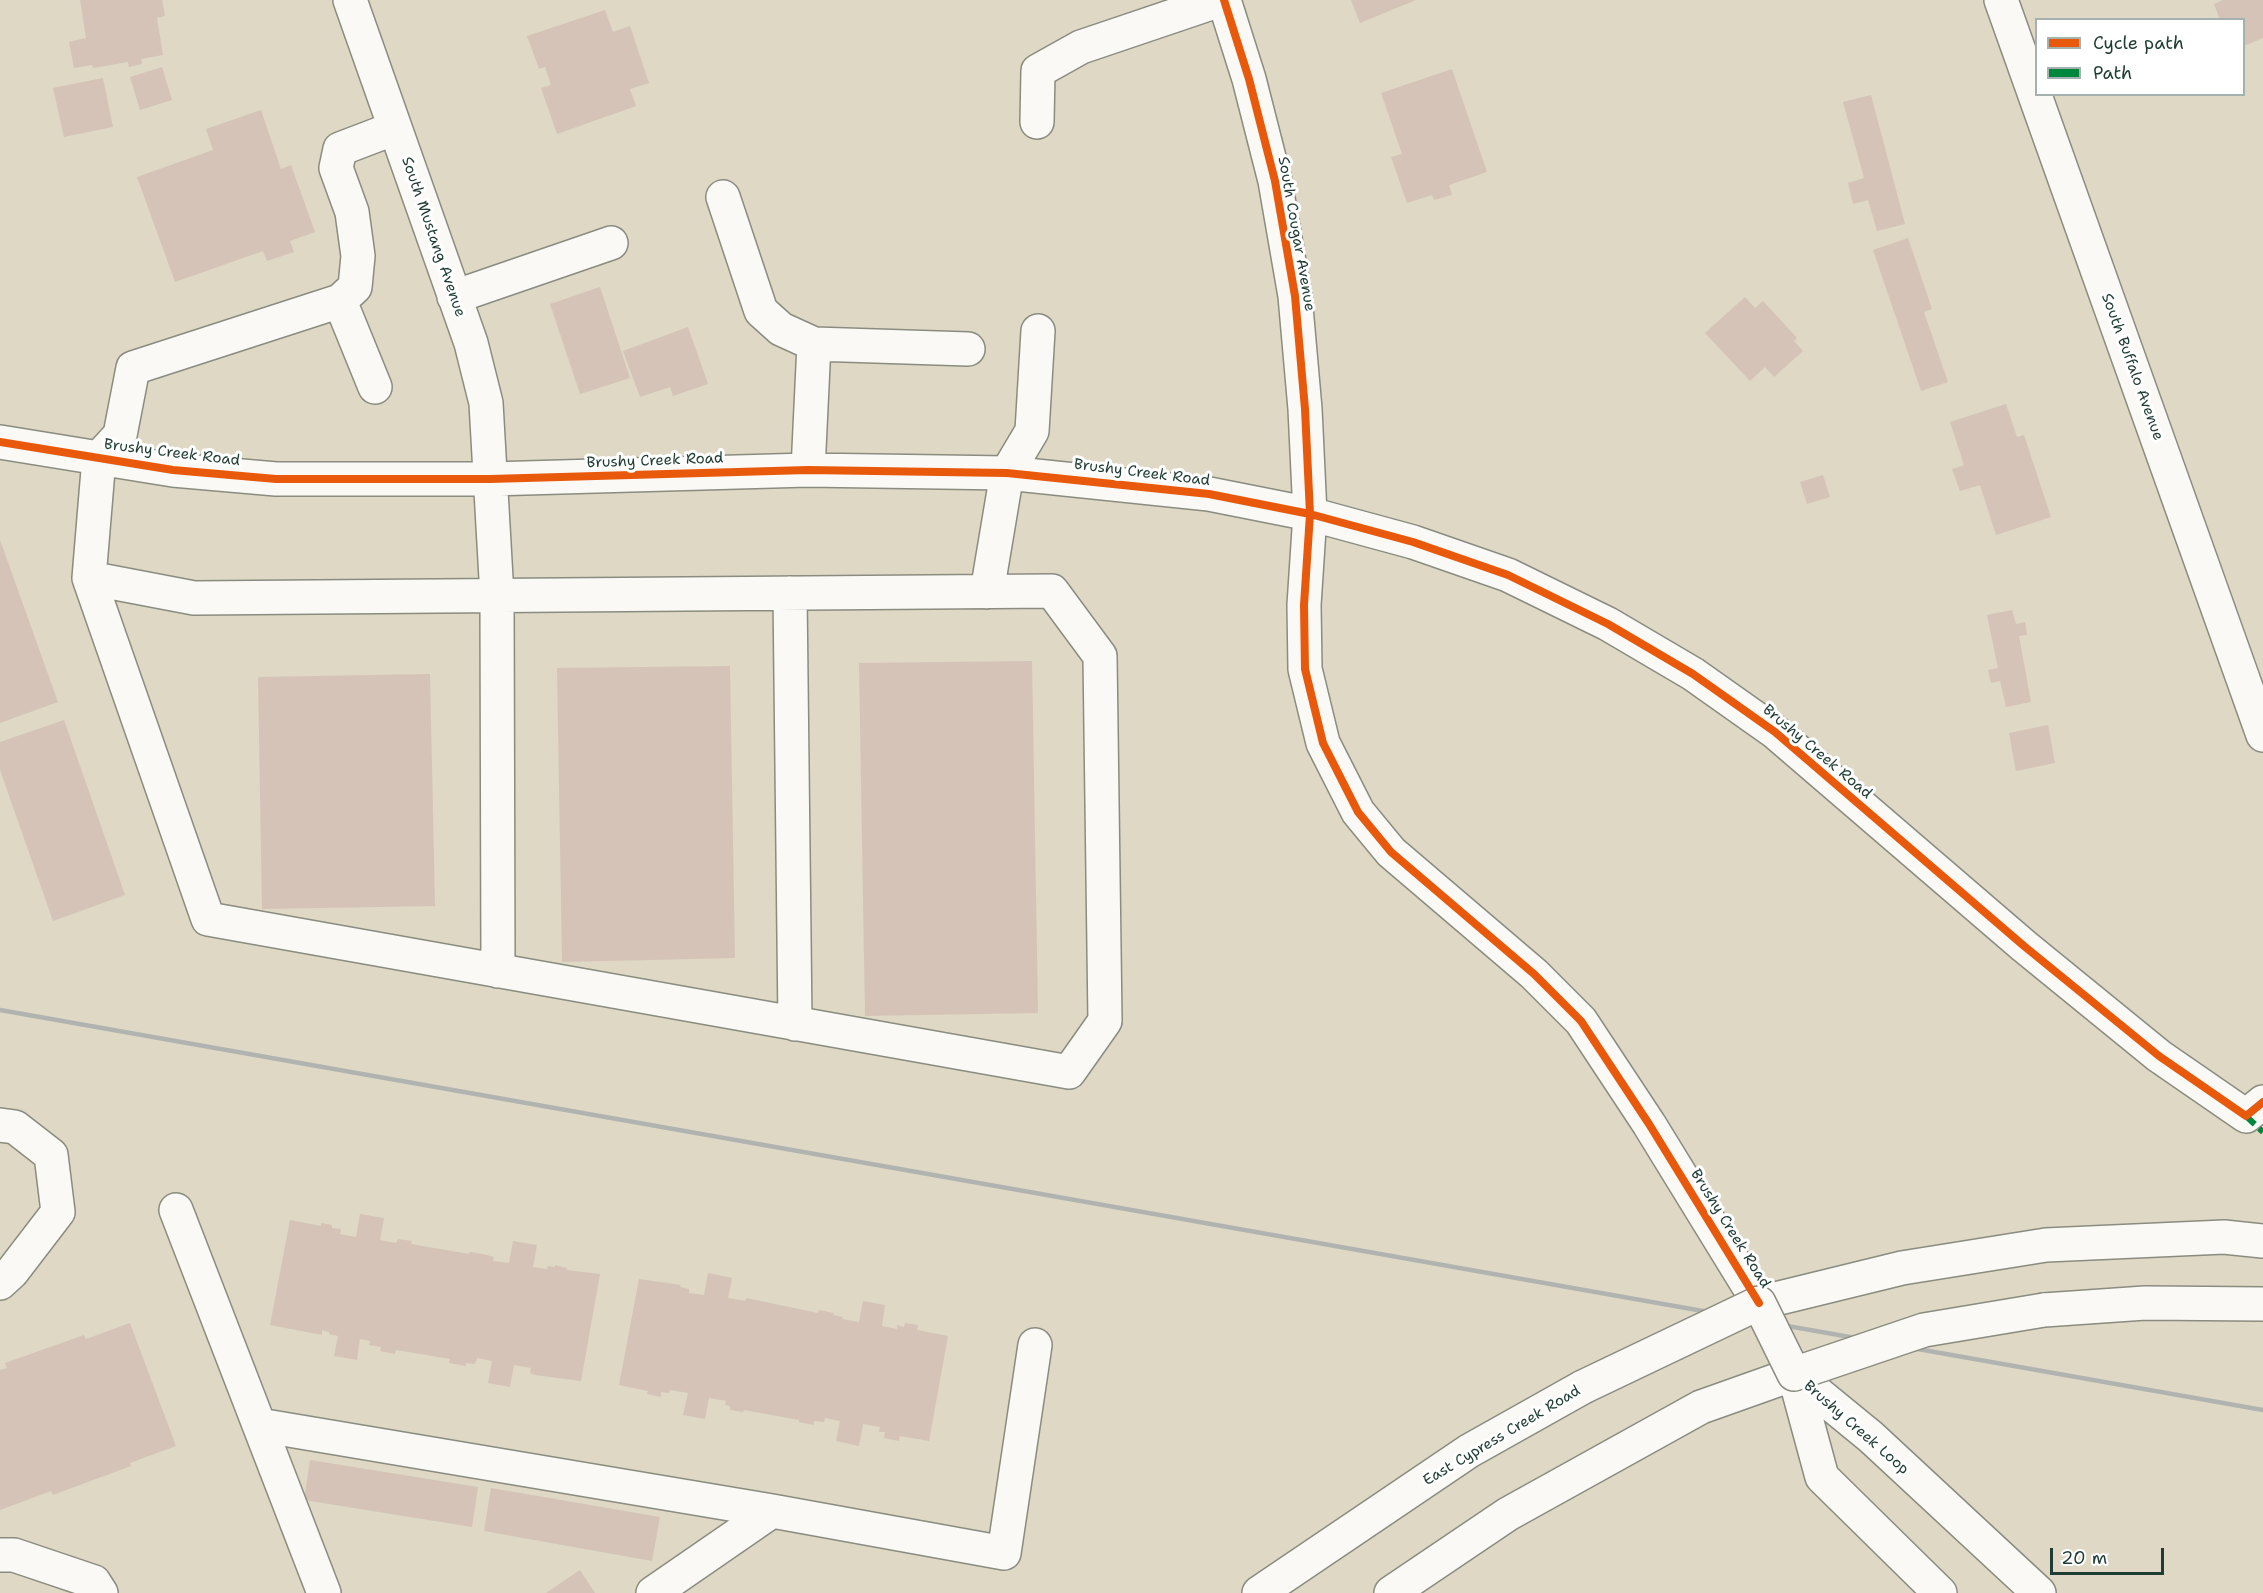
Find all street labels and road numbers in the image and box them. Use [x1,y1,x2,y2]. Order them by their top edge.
street label: South Mustang Avenue [397,155,469,319]
street label: South Cougar Avenue [1274,155,1318,313]
street label: South Buffalo Avenue [2097,291,2167,443]
street label: Brushy Creek Road [103,436,241,470]
street label: Brushy Creek Road [586,450,724,472]
street label: Brushy Creek Road [1073,456,1211,490]
street label: Brushy Creek Road [1759,701,1875,803]
street label: Brushy Creek Road [1686,1166,1774,1292]
street label: Brushy Creek Loop [1800,1377,1912,1479]
street label: East Cypress Creek Road [1420,1382,1584,1490]

